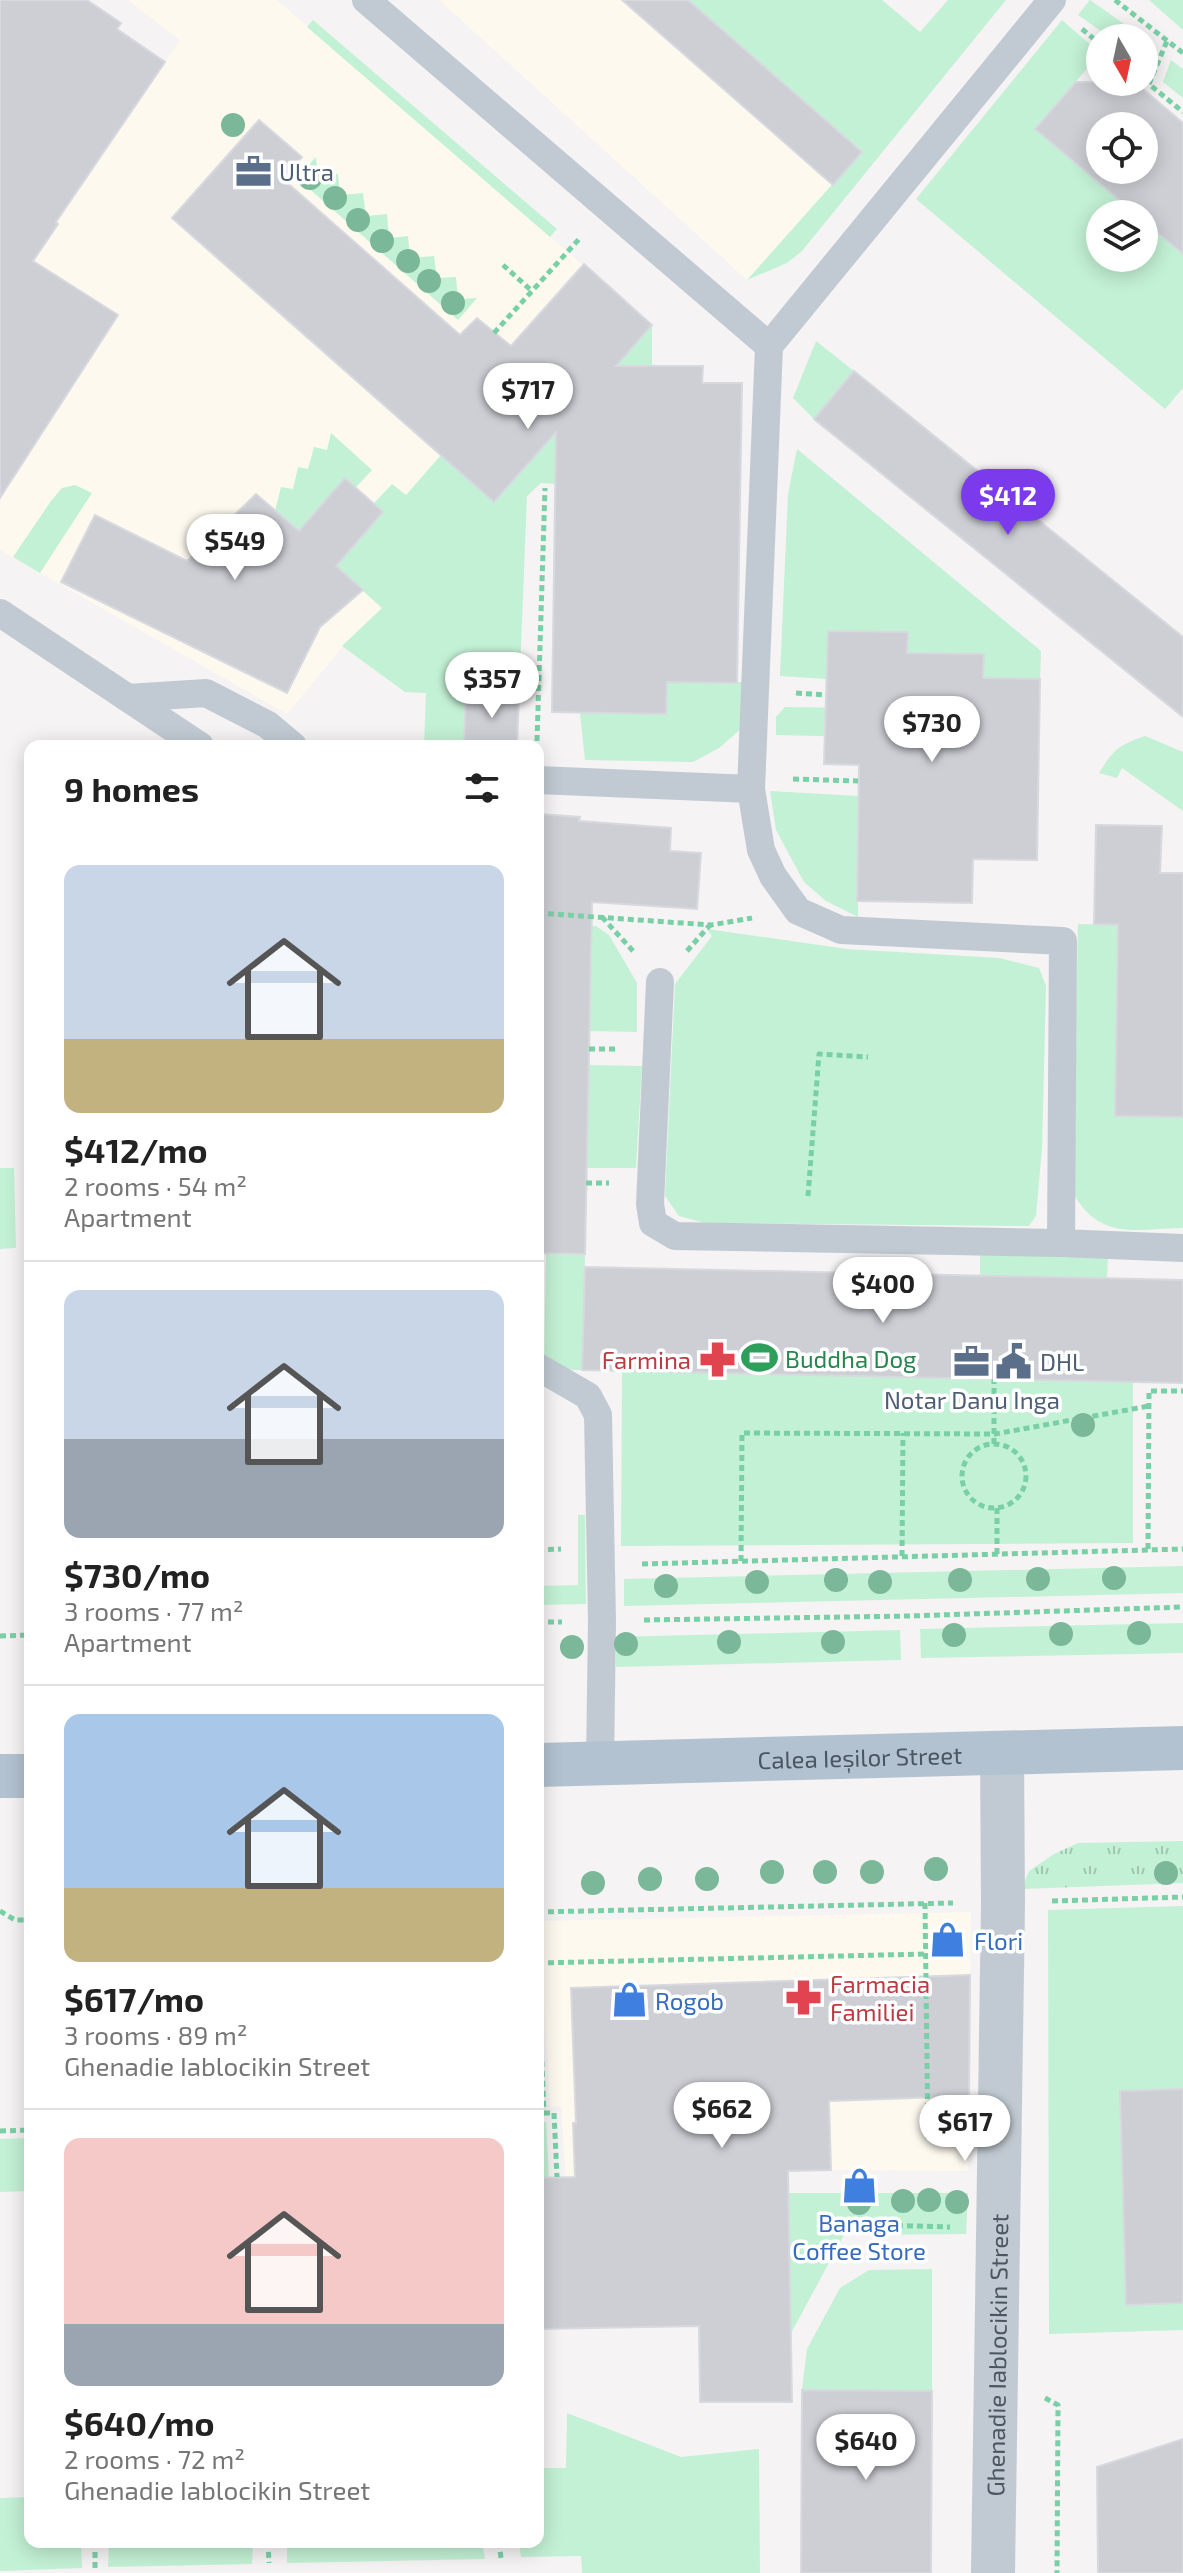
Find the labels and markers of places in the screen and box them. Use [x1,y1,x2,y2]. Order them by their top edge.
office icon: Ultra [234,152,272,190]
place label: Ultra [279,157,334,186]
pin: $717 [481,363,575,431]
pin: $412 [961,469,1055,537]
pin: $549 [188,514,282,582]
pin: $357 [445,652,539,720]
pin: $730 [885,696,979,764]
pin: $400 [836,1257,930,1325]
sports icon: Buddha Dog [740,1339,778,1377]
pharmacy icon: Farmina [698,1340,736,1378]
public building icon: DHL [995,1342,1033,1380]
office icon: Notar Danu Inga [953,1343,991,1381]
place label: Buddha Dog [785,1344,917,1373]
place label: Farmina [602,1345,691,1374]
place label: DHL [1040,1347,1084,1376]
place label: Notar Danu Inga [884,1385,1060,1414]
shop icon: Flori [929,1921,967,1959]
place label: Flori [974,1926,1023,1955]
place label: Farmacia Familiei [830,1969,930,2026]
pharmacy icon: Farmacia Familiei [785,1978,823,2016]
shop icon: Rogob [610,1981,648,2019]
place label: Rogob [655,1986,724,2015]
pin: $662 [675,2082,769,2150]
pin: $617 [918,2095,1012,2163]
shop icon: Banaga Coffee Store [840,2166,878,2204]
place label: Banaga Coffee Store [792,2208,926,2265]
pin: $640 [819,2414,913,2482]

